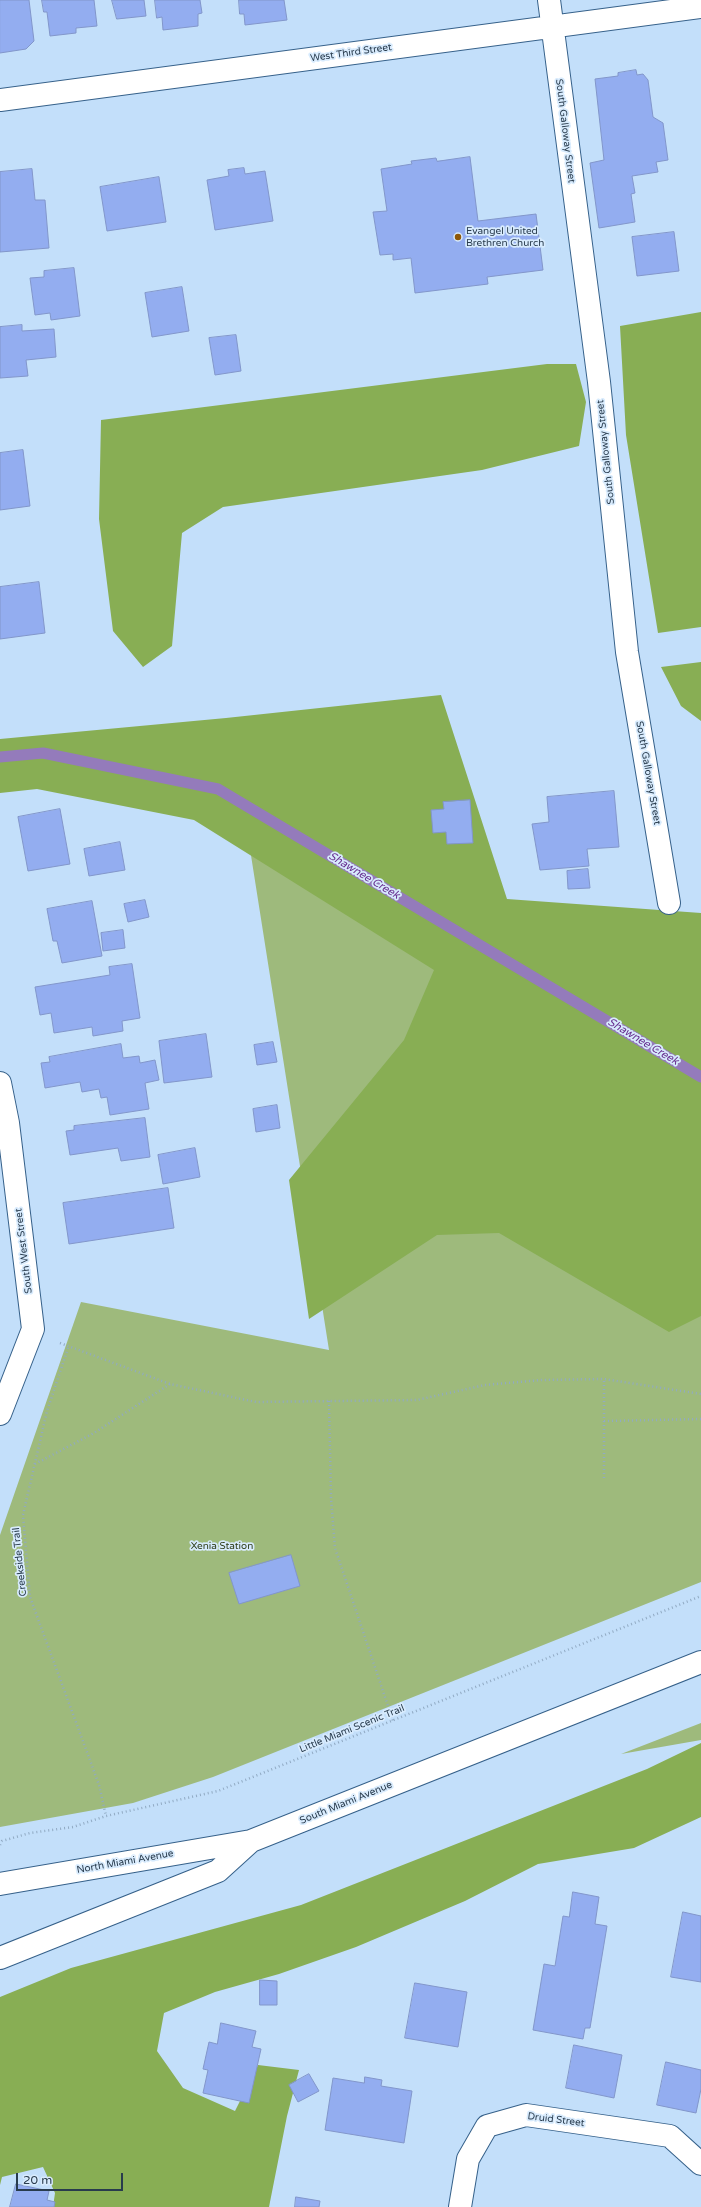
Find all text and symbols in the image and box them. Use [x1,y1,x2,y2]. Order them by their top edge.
street label: West Third Street [309,41,393,65]
street label: South Galloway Street [553,78,577,184]
place label: Evangel United Brethren Church [466,225,544,248]
marker: Evangel United Brethren Church [453,232,463,242]
street label: South Galloway Street [595,399,617,505]
street label: South Galloway Street [633,720,663,826]
water label: Shawnee Creek [326,850,402,902]
water label: Shawnee Creek [605,1016,681,1068]
street label: South West Street [13,1208,35,1294]
street label: Creekside Trail [10,1527,30,1597]
park label: Xenia Station [191,1540,253,1552]
street label: Little Miami Scenic Trail [298,1702,406,1756]
street label: South Miami Avenue [298,1779,394,1827]
street label: North Miami Avenue [76,1848,174,1876]
street label: Druid Street [527,2111,585,2129]
scale bar [18,2165,125,2191]
text: 20 m [23,2173,52,2187]

